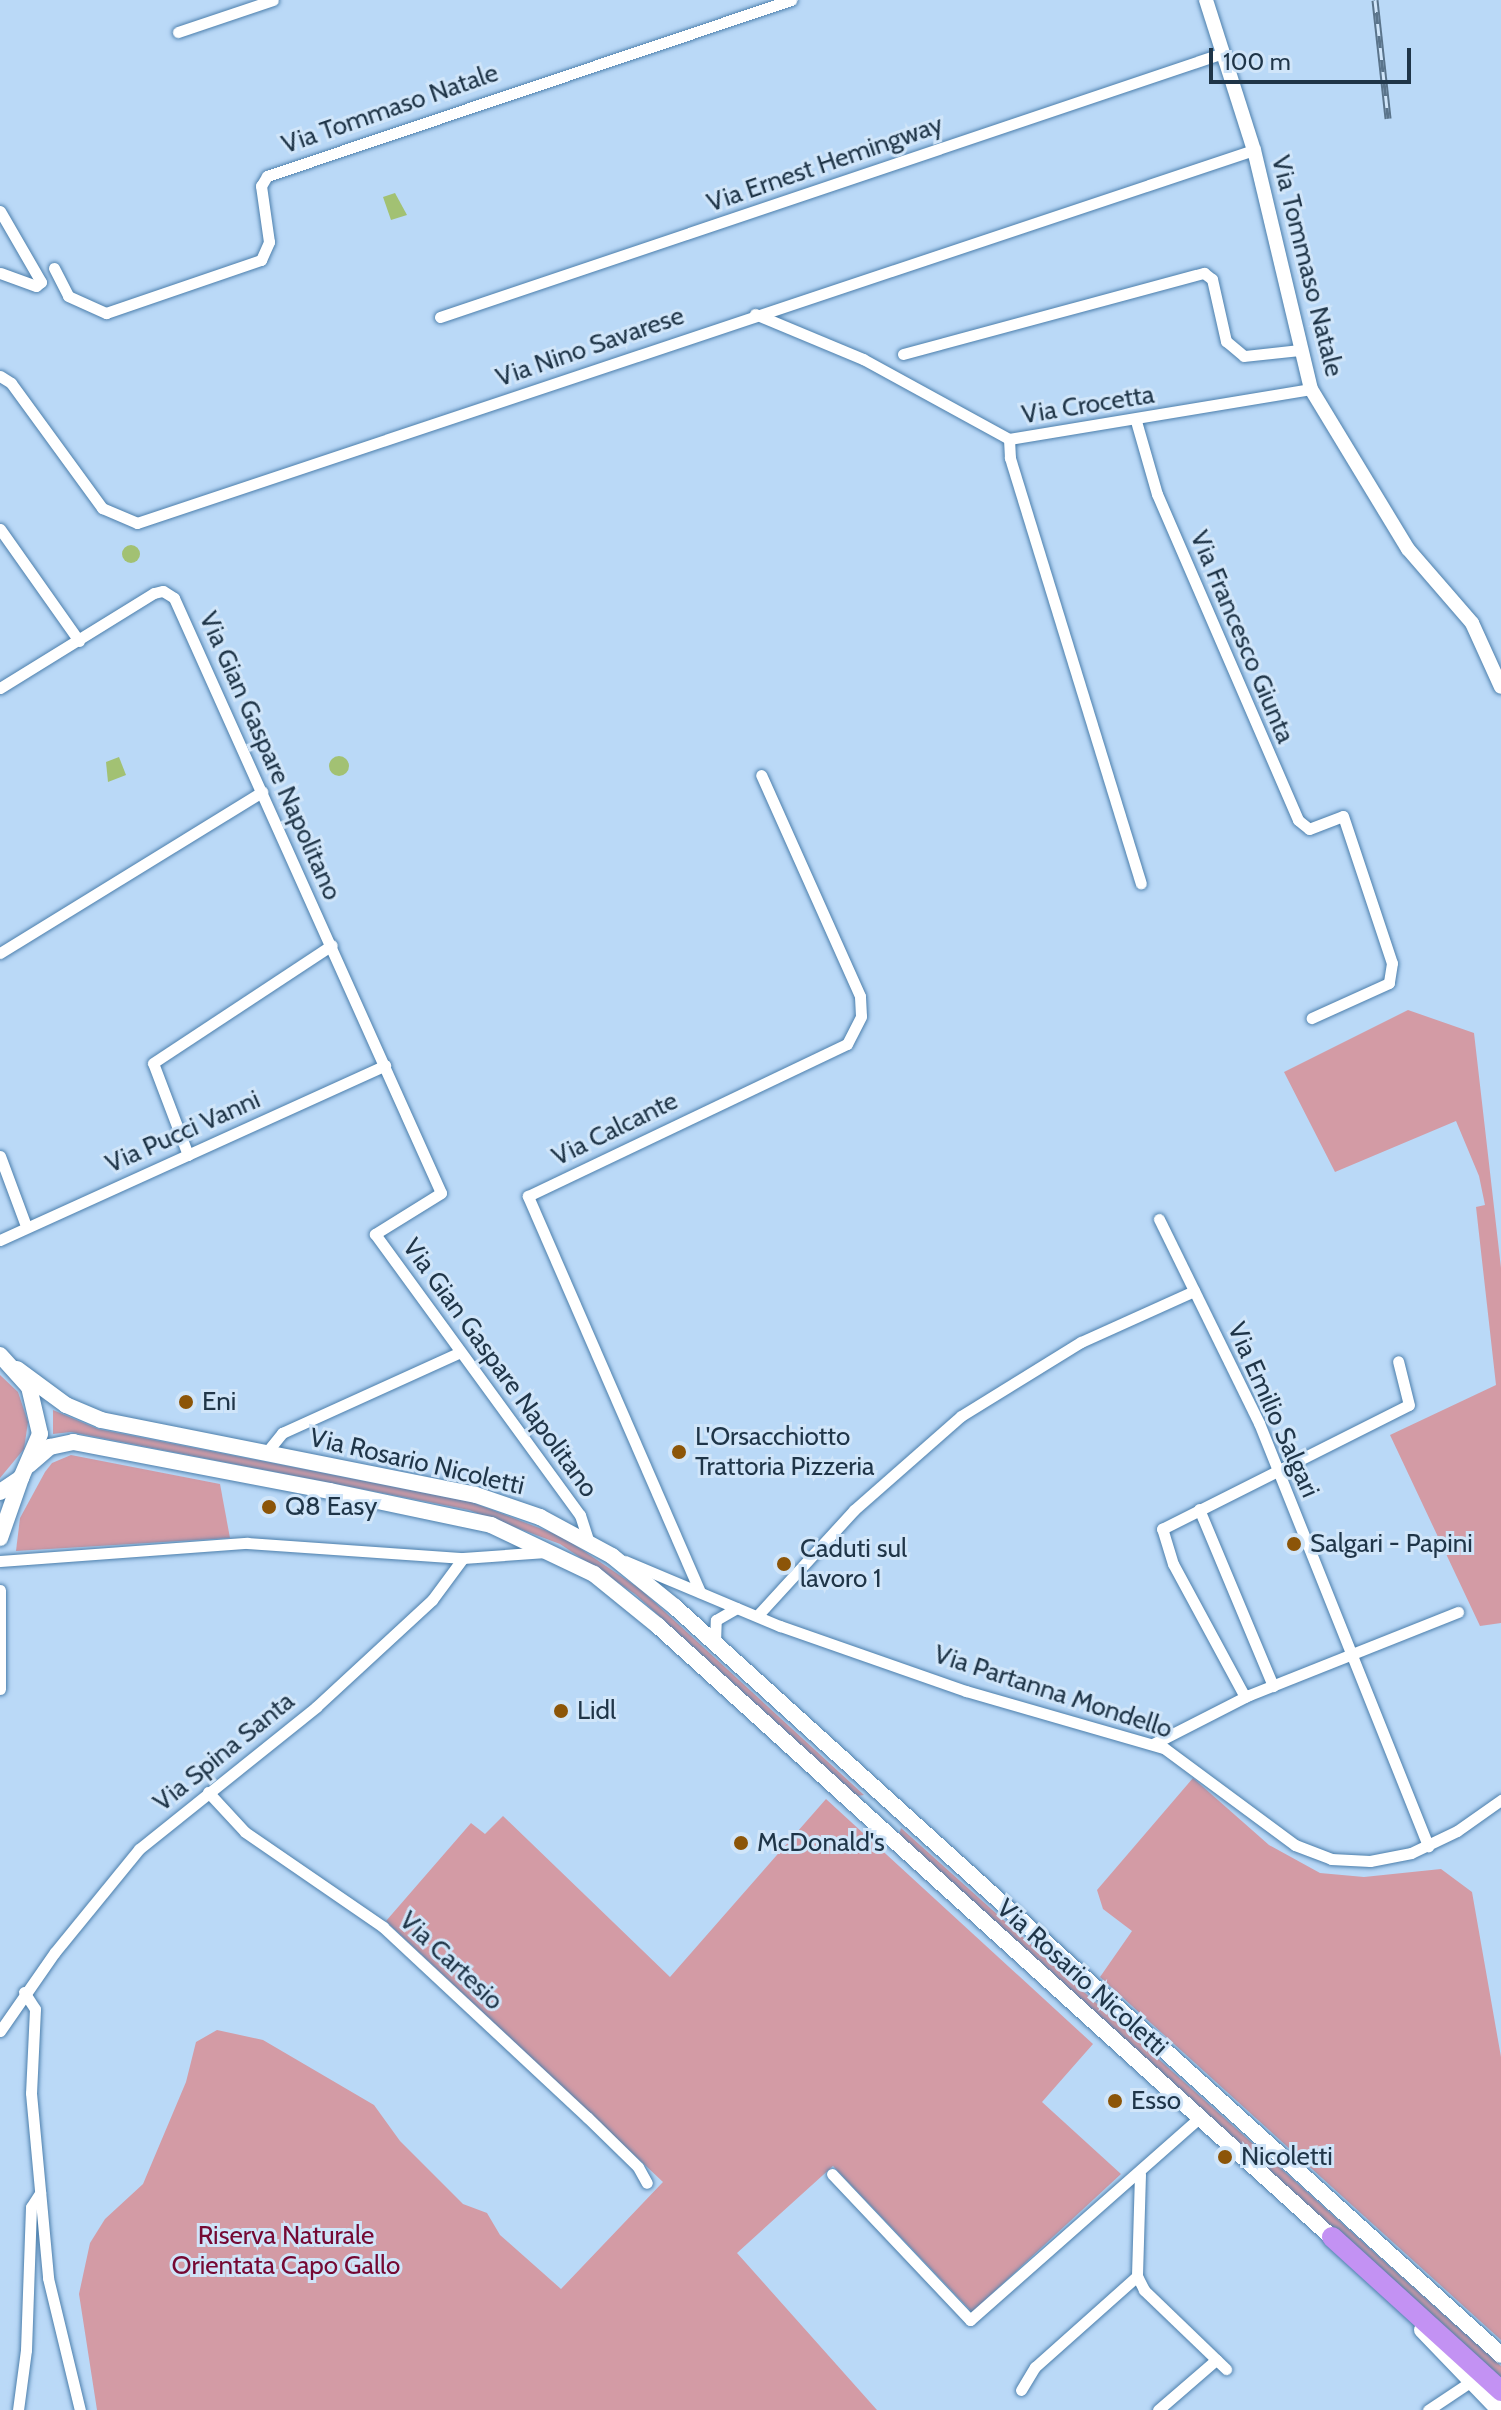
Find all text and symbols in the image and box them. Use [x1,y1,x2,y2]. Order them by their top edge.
scale bar [1213,32,1415,82]
text: 100 m [1223,47,1291,76]
street label: Via Tommaso Natale [278,57,502,161]
street label: Via Ernest Hemingway [703,109,947,219]
street label: Via Tommaso Natale [1264,152,1350,380]
street label: Via Nino Savarese [492,300,688,394]
street label: Via Crocetta [1019,379,1157,431]
street label: Via Francesco Giunta [1183,526,1301,748]
street label: Via Gian Gaspare Napolitano [192,607,348,905]
street label: Via Pucci Vanni [101,1084,265,1180]
street label: Via Calcante [547,1085,683,1173]
street label: Via Gian Gaspare Napolitano [396,1233,604,1503]
street label: Via Emilio Salgari [1220,1318,1326,1502]
place label: Eni [202,1386,236,1418]
marker: Eni [177,1393,195,1411]
place label: L'Orsacchiotto Trattoria Pizzeria [695,1421,875,1482]
street label: Via Rosario Nicoletti [307,1422,527,1502]
marker: L'Orsacchiotto Trattoria Pizzeria [670,1443,688,1461]
place label: Q8 Easy [285,1491,377,1523]
marker: Q8 Easy [260,1498,278,1516]
place label: Salgari - Papini [1310,1528,1473,1560]
place label: Caduti sul lavoro 1 [800,1533,907,1594]
marker: Salgari - Papini [1285,1535,1303,1553]
marker: Caduti sul lavoro 1 [775,1555,793,1573]
street label: Via Partanna Mondello [930,1639,1176,1745]
street label: Via Spina Santa [147,1686,301,1818]
place label: Lidl [577,1695,616,1727]
marker: Lidl [552,1702,570,1720]
place label: McDonald's [757,1827,885,1859]
marker: McDonald's [732,1834,750,1852]
street label: Via Rosario Nicoletti [990,1893,1174,2063]
street label: Via Cartesio [393,1905,509,2017]
place label: Esso [1131,2085,1181,2117]
marker: Esso [1106,2092,1124,2110]
place label: Nicoletti [1241,2141,1333,2173]
marker: Nicoletti [1216,2148,1234,2166]
park label: Riserva Naturale Orientata Capo Gallo [172,2220,400,2282]

